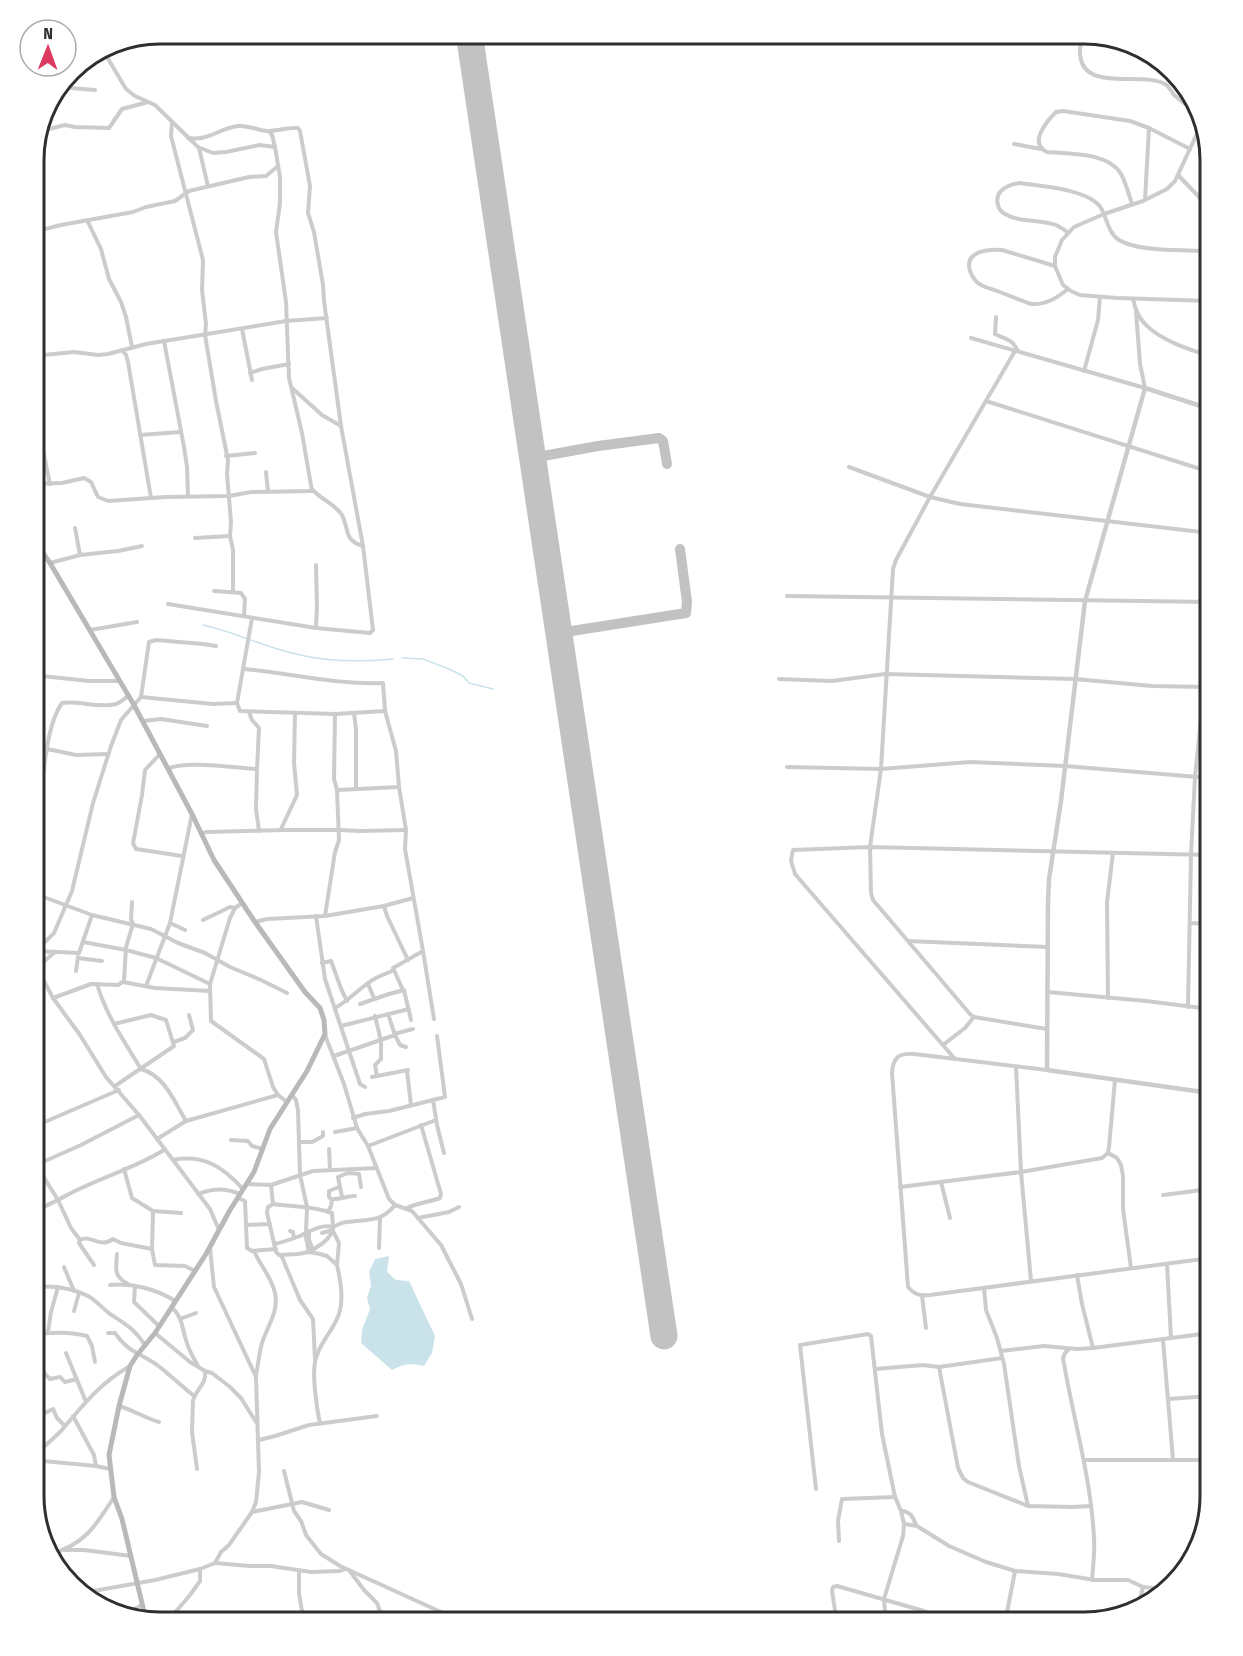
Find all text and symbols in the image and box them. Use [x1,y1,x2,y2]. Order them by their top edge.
north arrow [18,18,78,78]
text: N [43,24,53,43]

